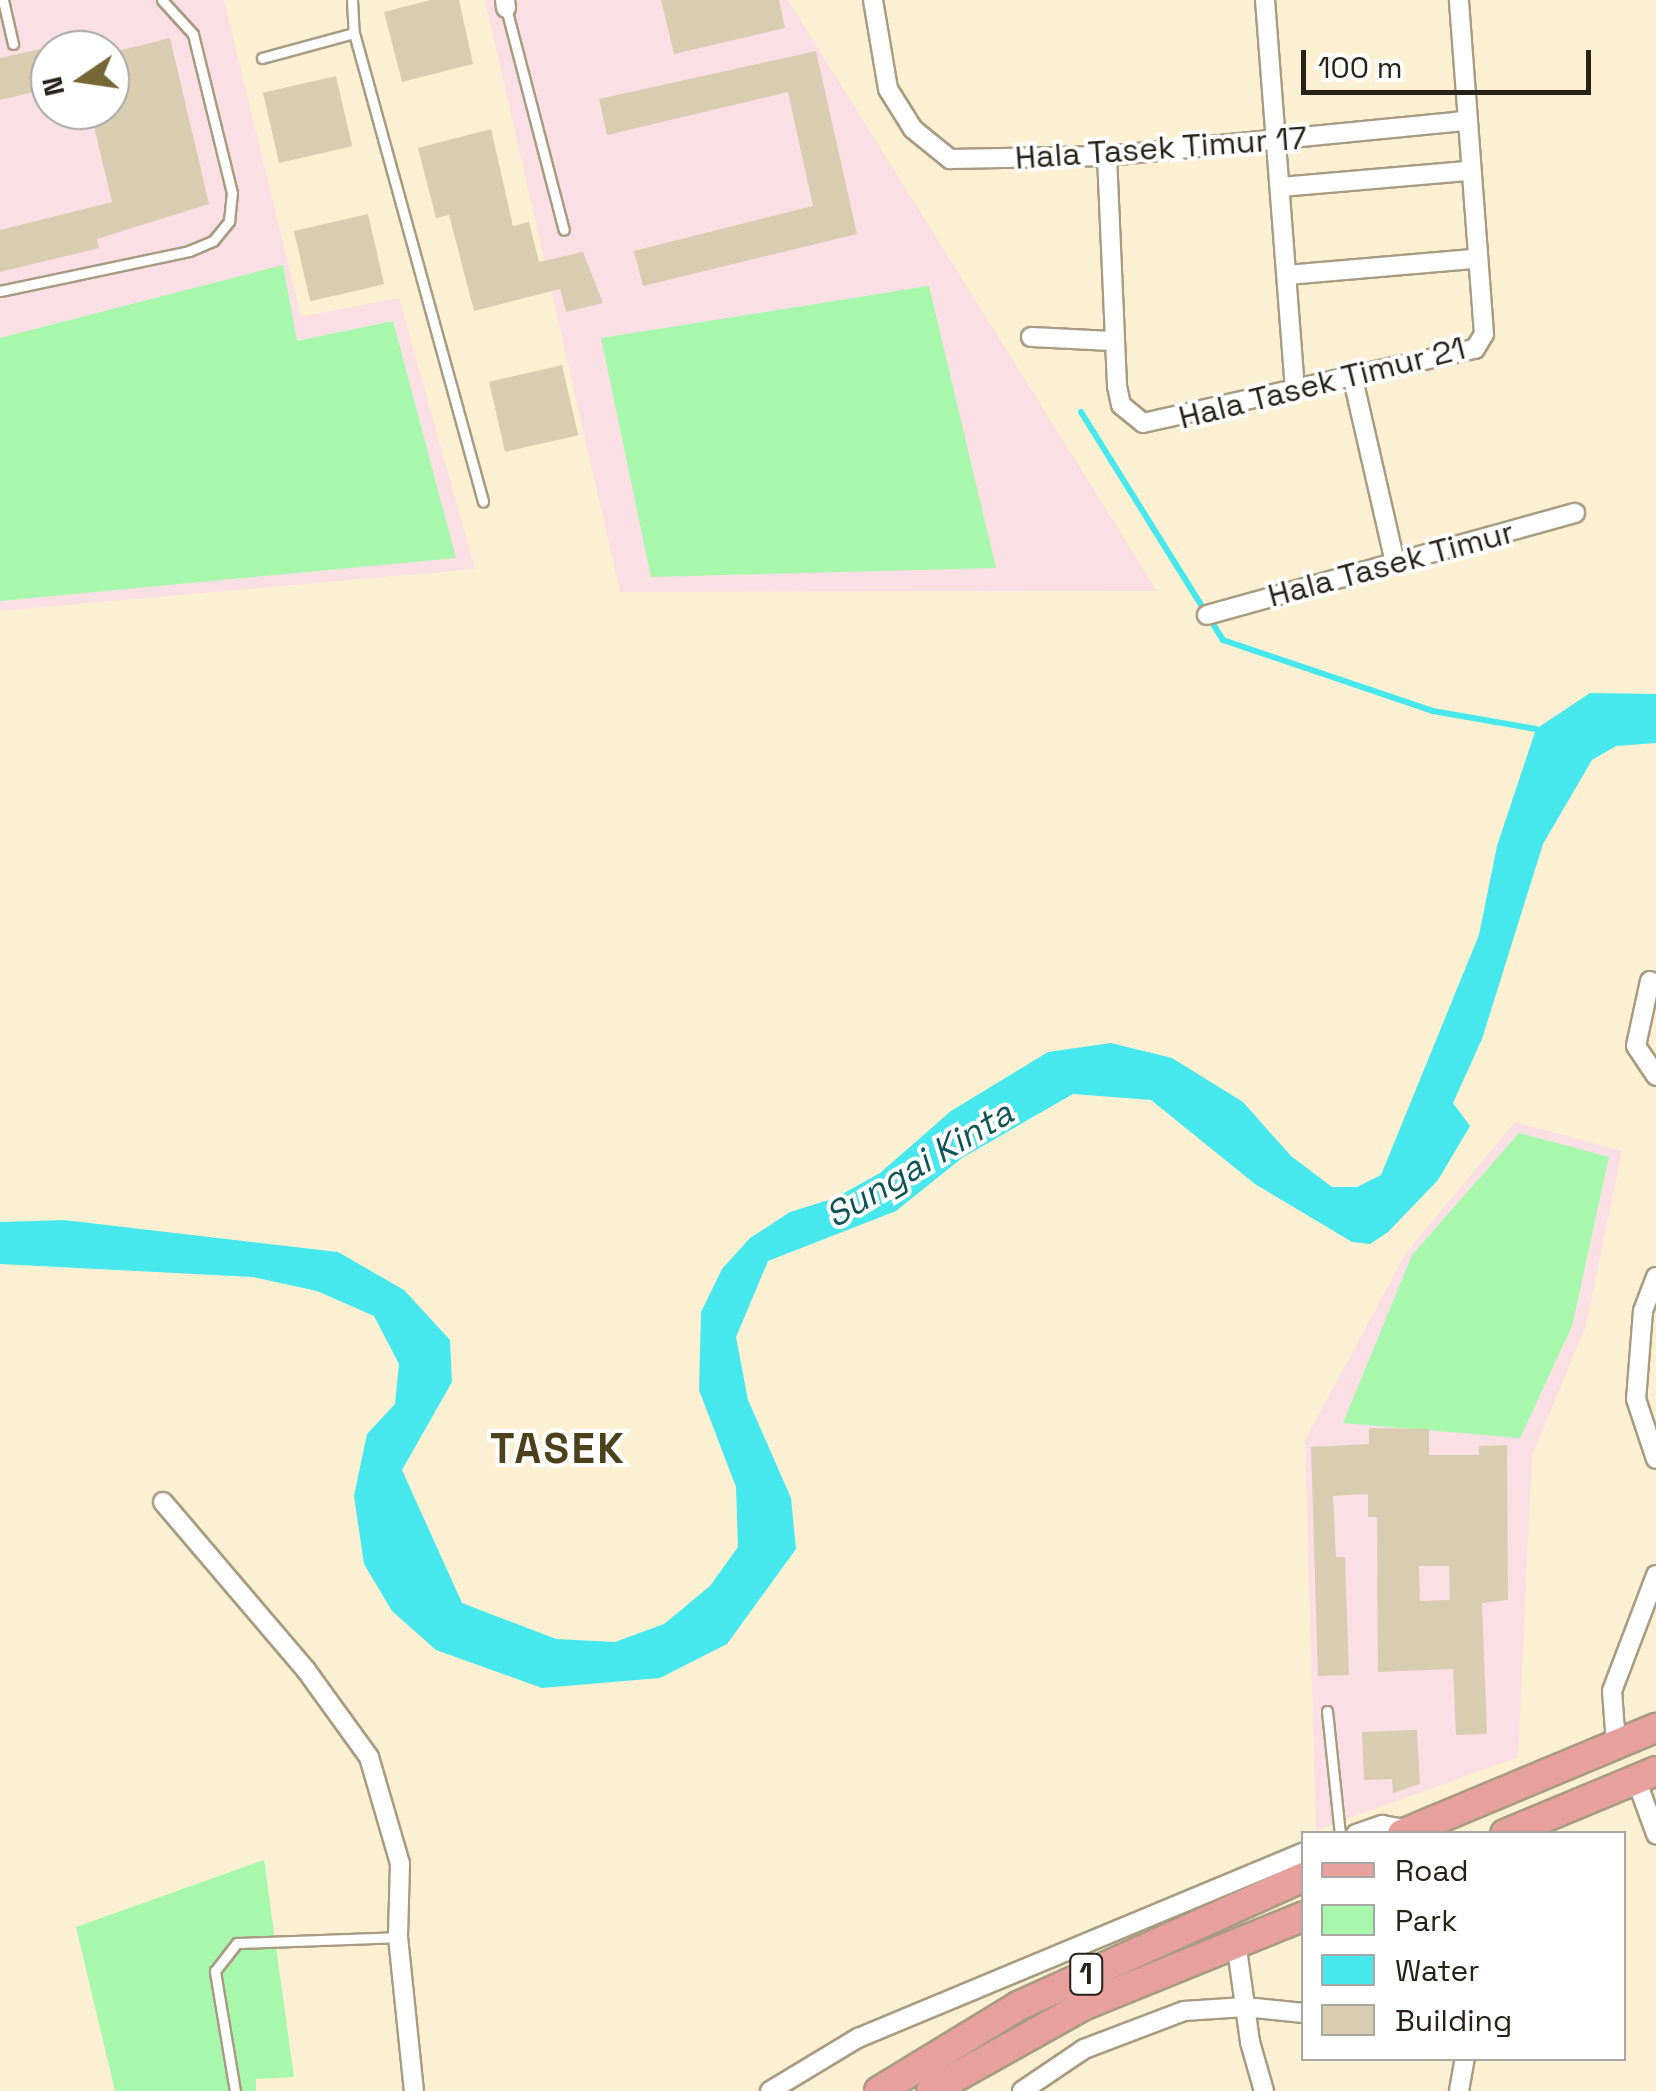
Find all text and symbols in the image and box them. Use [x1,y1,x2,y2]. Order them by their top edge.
north arrow [30,30,130,130]
scale bar [1306,30,1596,92]
text: 100 m [1318,48,1403,87]
text: N [33,73,72,99]
street label: Hala Tasek Timur 17 [1013,119,1309,177]
street label: Hala Tasek Timur 21 [1174,329,1470,437]
street label: Hala Tasek Timur [1263,512,1519,616]
water label: Sungai Kinta [818,1092,1020,1236]
district label: TASEK [490,1424,626,1474]
legend [1301,1831,1626,2061]
text: Road [1395,1851,1469,1890]
text: Park [1395,1901,1457,1940]
road number: 1 [1068,1949,1104,1999]
text: Water [1395,1951,1480,1990]
text: Building [1395,2001,1512,2040]

